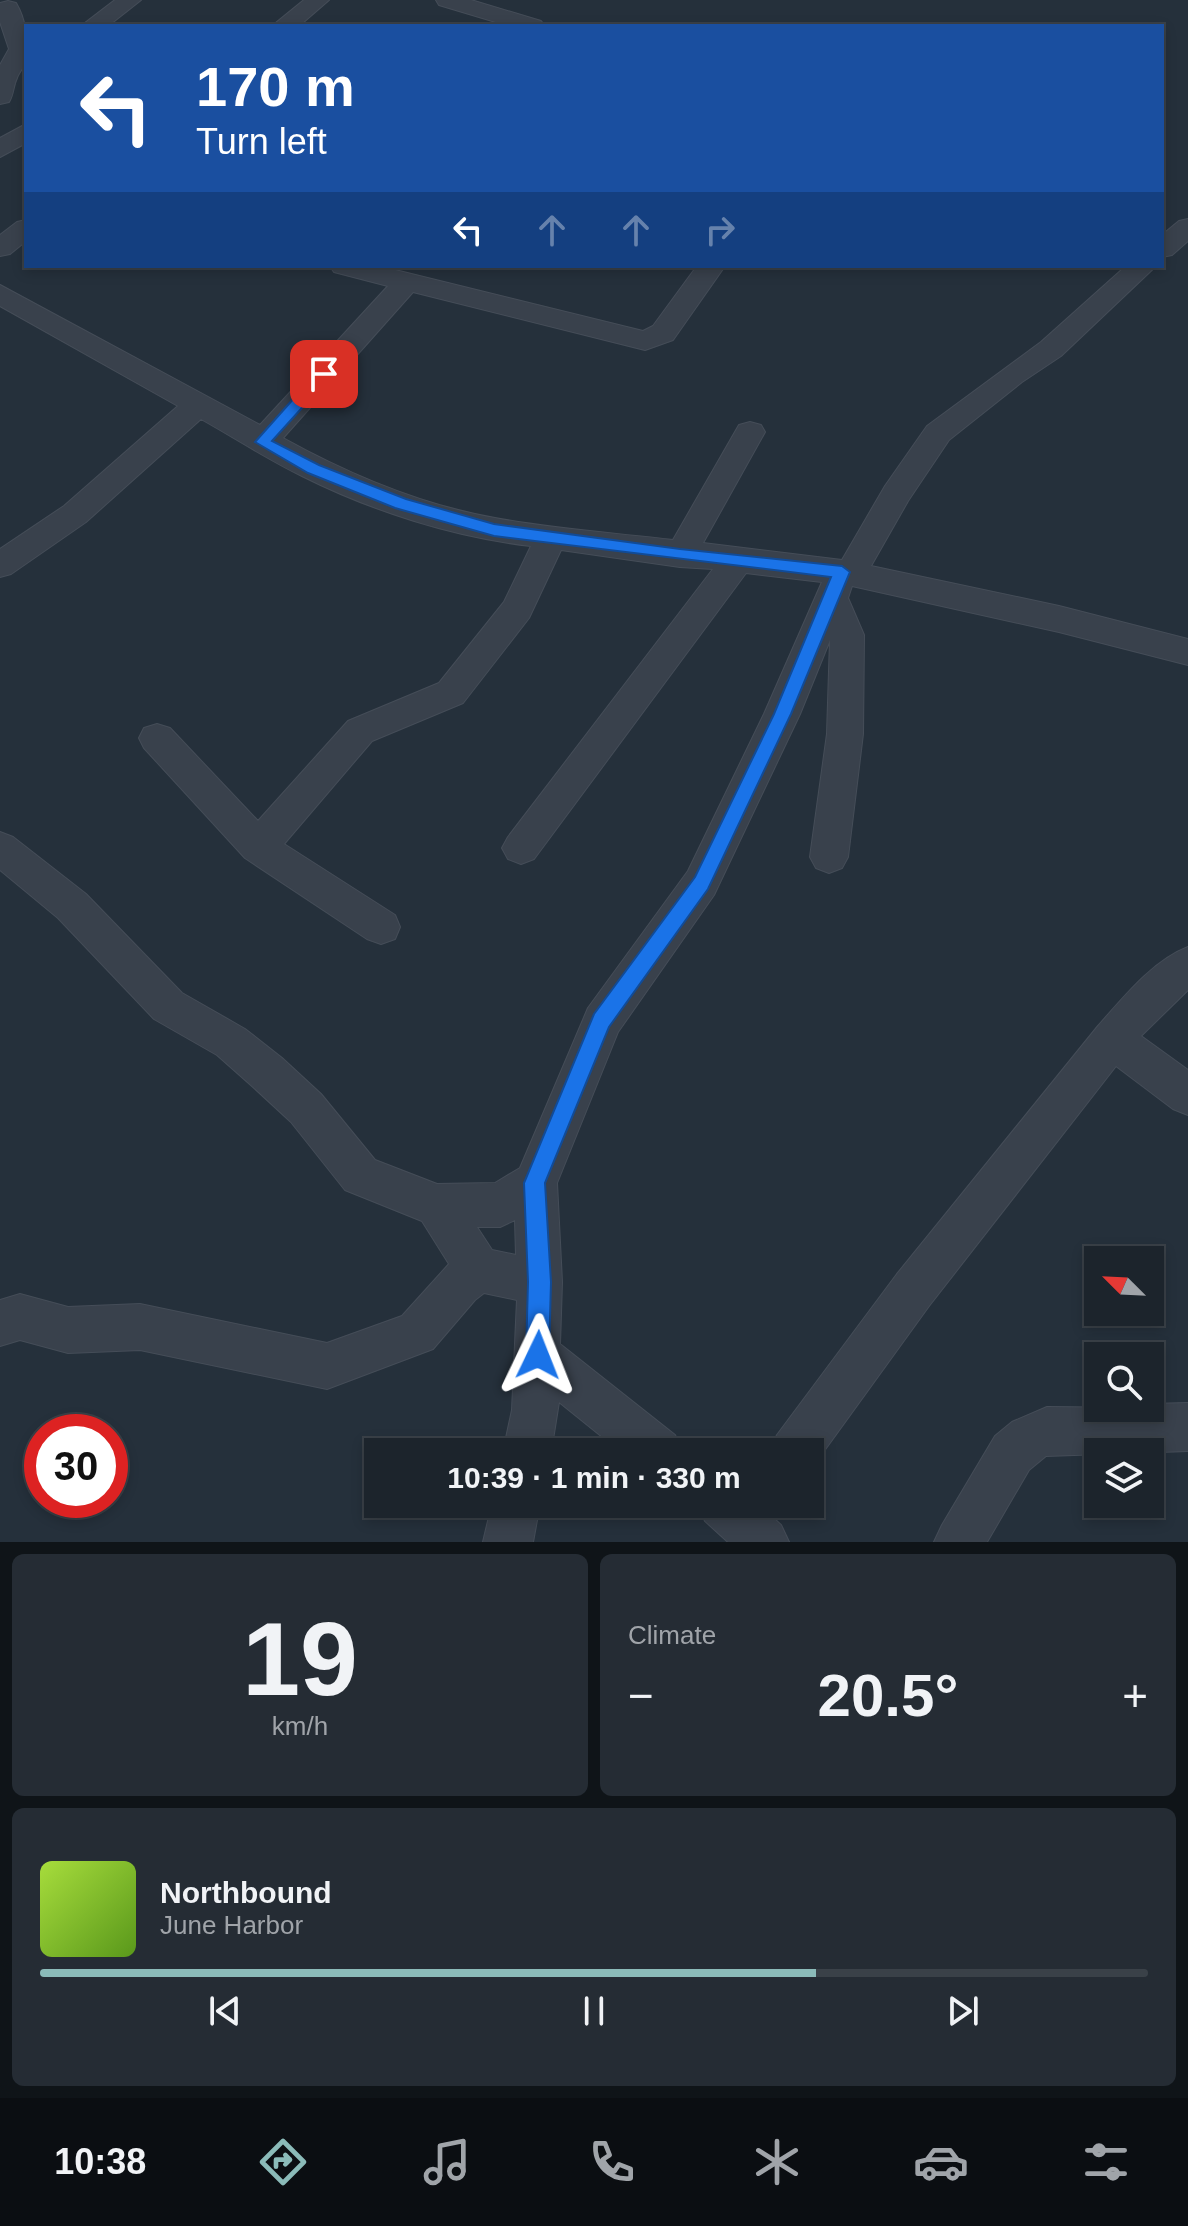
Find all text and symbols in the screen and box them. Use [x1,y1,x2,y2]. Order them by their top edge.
text: 170 m [196,55,355,118]
icon: left [64,56,168,160]
text: Turn left [196,121,327,162]
icon: left [446,208,490,252]
icon: ahead [530,208,574,252]
icon: ahead [614,208,658,252]
icon: right [698,208,742,252]
pin [290,340,358,408]
icon: arrive [302,352,346,396]
north arrow [1084,1246,1164,1326]
map controls [1084,1246,1164,1518]
position arrow [496,1313,580,1397]
button: search [1084,1342,1164,1422]
speed limit sign: 30 [24,1414,128,1518]
button: layers [1084,1438,1164,1518]
text: 10:39 · 1 min · 330 m [447,1461,741,1494]
text: 19 [242,1601,358,1717]
text: Climate [628,1620,716,1650]
text: 20.5° [818,1662,958,1729]
text: − [628,1671,654,1720]
text: + [1122,1671,1148,1720]
text: km/h [272,1711,328,1741]
text: Northbound [160,1876,332,1909]
text: June Harbor [160,1910,303,1940]
icon: previous [203,1989,247,2033]
icon: pause [572,1989,616,2033]
icon: next [941,1989,985,2033]
icon: directions [255,2134,311,2190]
icon: music [419,2134,475,2190]
icon: phone [584,2134,640,2190]
icon: climate [749,2134,805,2190]
icon: car [913,2134,969,2190]
icon: filters [1078,2134,1134,2190]
text: 10:38 [54,2141,146,2182]

